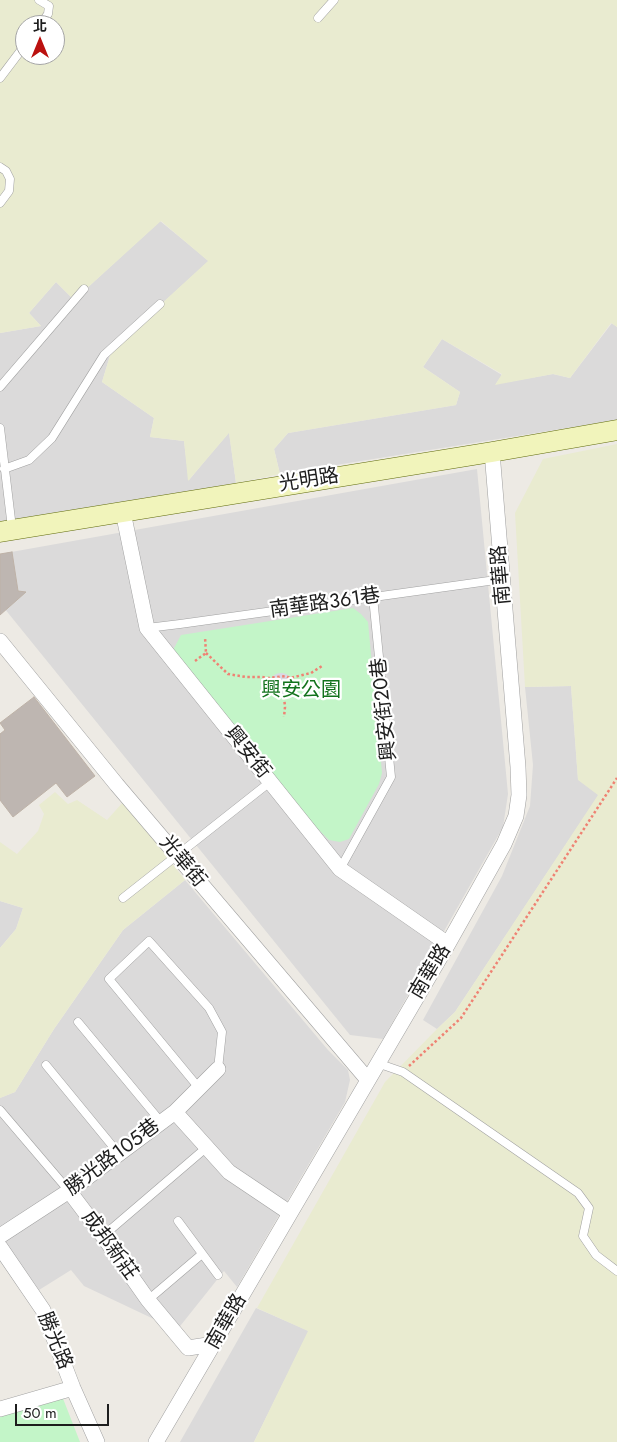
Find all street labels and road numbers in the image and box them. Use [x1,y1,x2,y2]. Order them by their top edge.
street label: 光明路 [277,464,341,498]
street label: 南華路 [487,544,517,606]
street label: 南華路361巷 [268,584,382,624]
street label: 興安街20巷 [368,656,402,762]
street label: 興安街 [219,722,275,784]
street label: 光華街 [154,831,210,893]
street label: 南華路 [405,940,457,1004]
street label: 勝光路105巷 [61,1115,165,1201]
street label: 成邦新莊 [76,1207,142,1285]
street label: 南華路 [202,1290,252,1354]
street label: 勝光路 [32,1309,76,1373]

